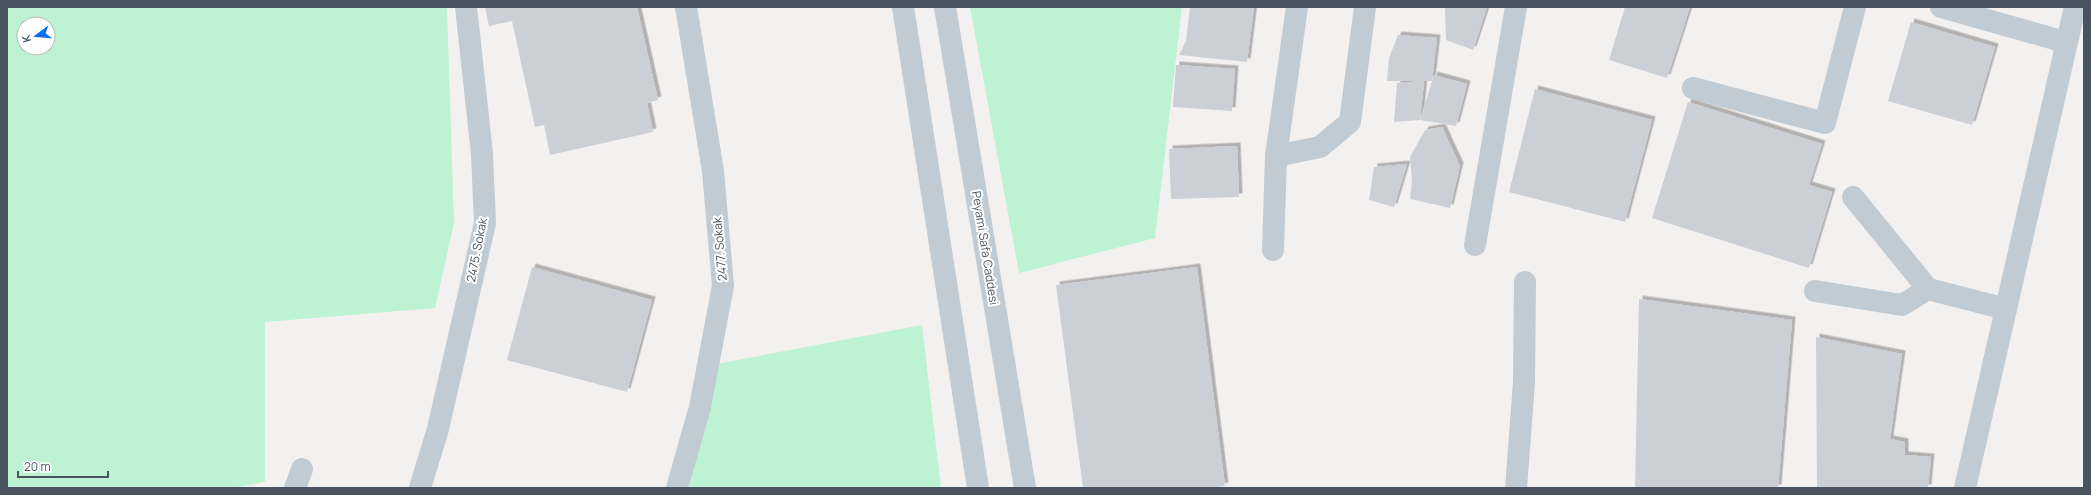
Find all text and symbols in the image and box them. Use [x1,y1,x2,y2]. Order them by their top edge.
north arrow [16,16,56,56]
text: K [17,33,34,44]
street label: Peyami Safa Caddesi [968,190,1003,306]
street label: 2475. Sokak [462,215,491,283]
street label: 2477. Sokak [708,216,731,282]
scale bar [18,453,108,479]
text: 20 m [24,458,51,475]

